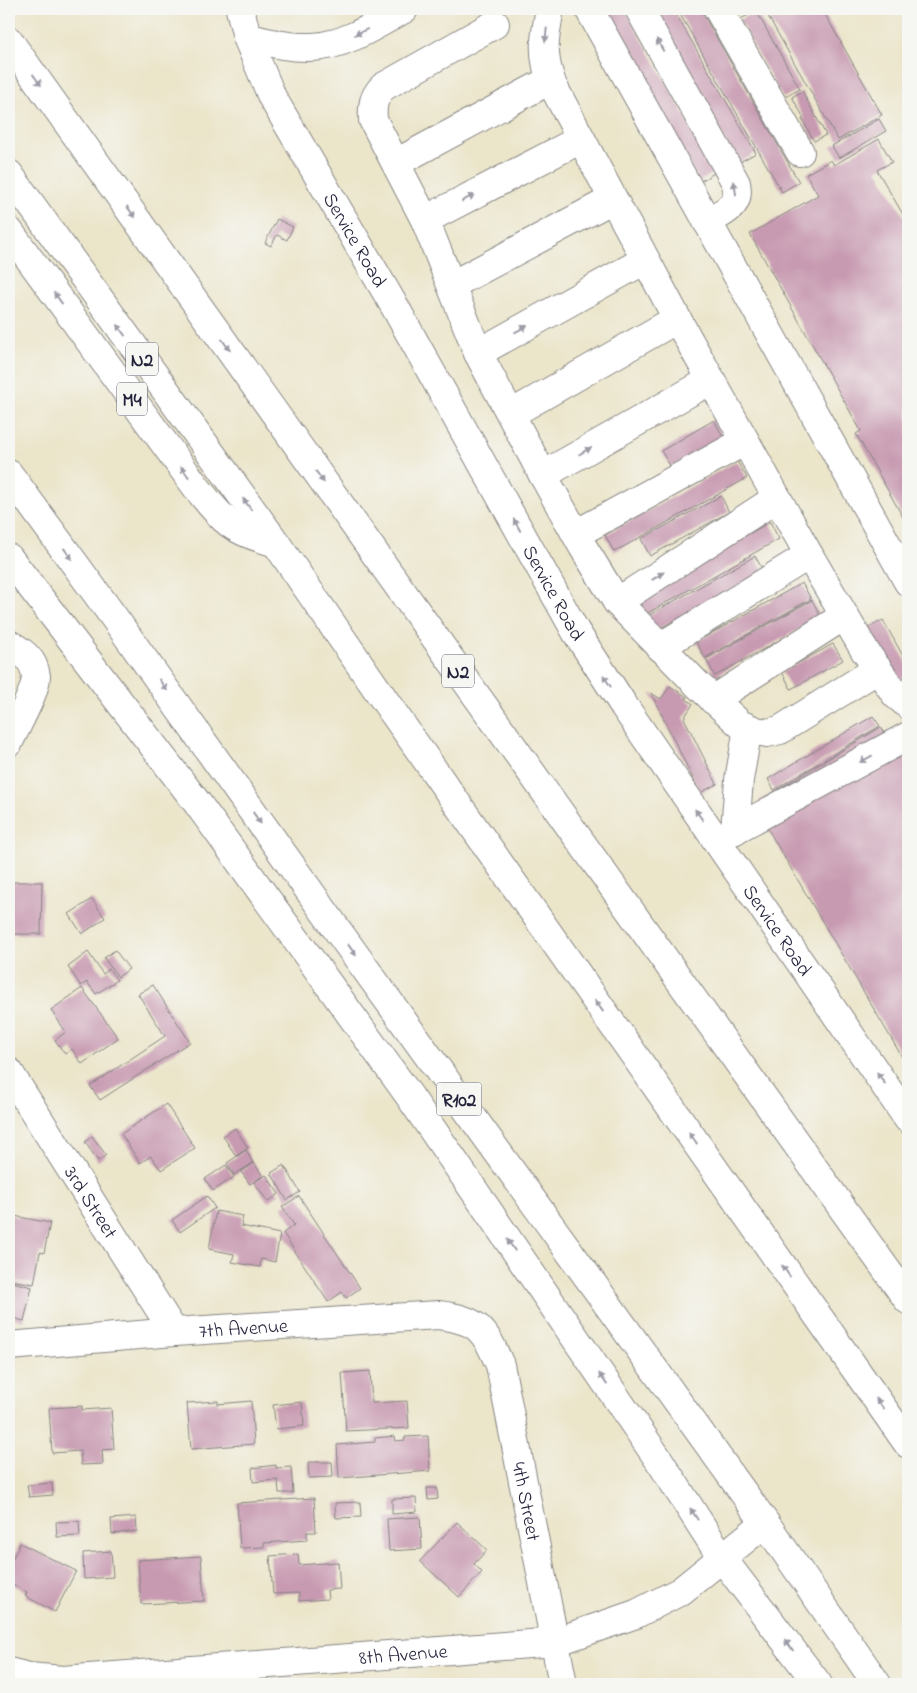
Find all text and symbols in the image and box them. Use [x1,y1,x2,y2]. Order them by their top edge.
one-way arrow [354,28,368,36]
one-way arrow [542,28,550,44]
one-way arrow [655,38,664,52]
one-way arrow [32,73,42,87]
one-way arrow [731,180,739,196]
street label: Service Road [314,188,393,294]
one-way arrow [461,194,476,202]
one-way arrow [126,206,136,219]
one-way arrow [53,292,63,305]
one-way arrow [116,323,126,337]
one-way arrow [513,325,528,333]
one-way arrow [221,338,231,352]
road number: N2 [126,342,158,376]
road number: M4 [117,382,147,416]
one-way arrow [578,447,592,456]
one-way arrow [180,465,190,479]
one-way arrow [315,470,325,484]
one-way arrow [242,497,252,511]
one-way arrow [512,519,521,532]
street label: Service Road [513,540,590,648]
one-way arrow [63,547,73,561]
one-way arrow [652,571,665,580]
road number: N2 [442,654,474,688]
one-way arrow [603,674,612,687]
one-way arrow [158,679,168,692]
one-way arrow [859,755,872,764]
one-way arrow [694,808,704,822]
one-way arrow [252,811,262,825]
street label: Service Road [734,879,818,983]
one-way arrow [346,943,357,956]
one-way arrow [594,999,604,1012]
one-way arrow [876,1072,886,1085]
road number: R102 [436,1082,482,1116]
one-way arrow [688,1132,698,1145]
street label: 3rd Street [55,1161,124,1246]
one-way arrow [506,1238,516,1251]
one-way arrow [781,1265,792,1278]
street label: 7th Avenue [198,1313,289,1347]
one-way arrow [598,1372,608,1386]
one-way arrow [875,1397,885,1411]
street label: 4th Street [502,1460,546,1544]
one-way arrow [689,1507,698,1520]
street label: 8th Avenue [358,1638,449,1674]
one-way arrow [783,1639,794,1652]

